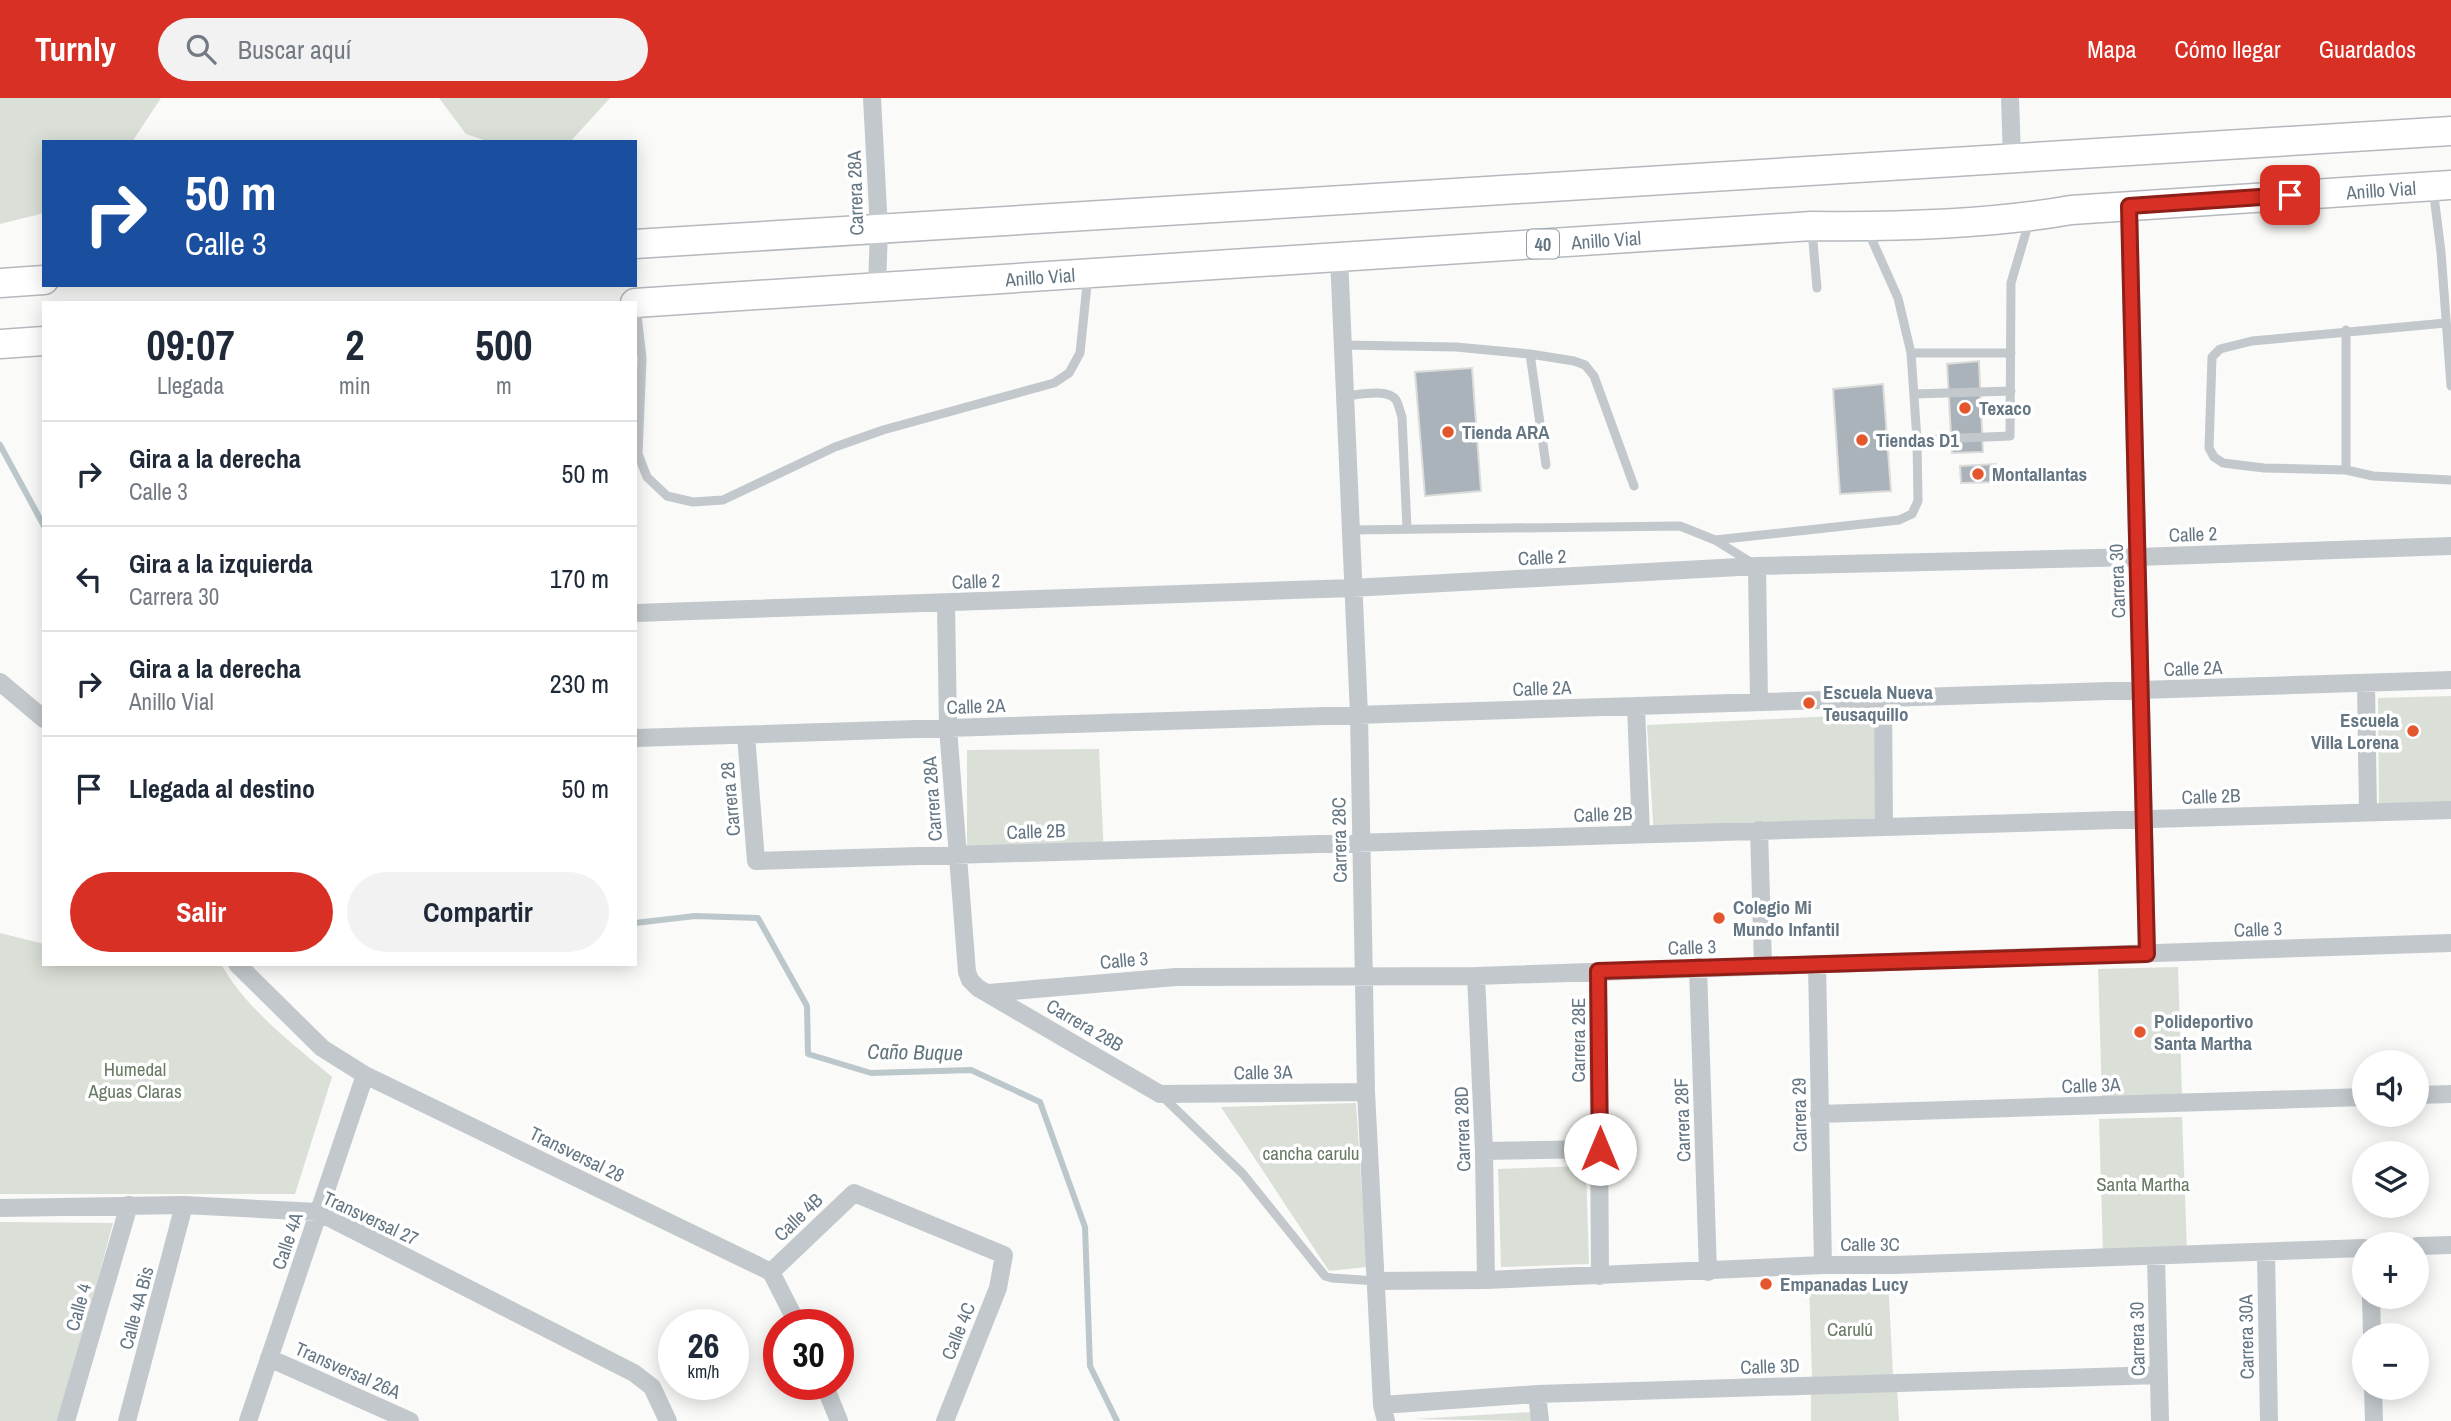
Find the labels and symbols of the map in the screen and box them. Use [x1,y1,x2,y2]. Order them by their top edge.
street label: Carrera 28A [841,150,869,236]
pin [2260,165,2320,225]
street label: Anillo Vial [2344,175,2417,205]
street label: Anillo Vial [1569,225,1642,255]
road number: 40 [1527,230,1559,258]
street label: Anillo Vial [1003,262,1076,292]
place label: Texaco [1979,395,2032,421]
marker: Texaco [1957,400,1973,416]
place label: Tienda ARA [1462,419,1550,445]
marker: Tienda ARA [1440,424,1456,440]
place label: Tiendas D1 [1876,427,1959,453]
marker: Tiendas D1 [1854,432,1870,448]
place label: Montallantas [1992,461,2087,487]
marker: Montallantas [1970,466,1986,482]
street label: Calle 2 [2168,520,2218,548]
street label: Calle 2 [1517,543,1567,571]
street label: Carrera 30 [2103,543,2131,619]
street label: Calle 2 [951,567,1001,595]
street label: Calle 2A [2163,654,2223,682]
street label: Calle 2A [1512,674,1572,702]
place label: Escuela Nueva Teusaquillo [1823,679,1933,727]
street label: Calle 2A [946,692,1006,720]
marker: Escuela Nueva Teusaquillo [1801,695,1817,711]
place label: Escuela Villa Lorena [2311,707,2399,755]
marker: Escuela Villa Lorena [2405,723,2421,739]
street label: Carrera 28A [916,755,948,842]
street label: Carrera 28 [714,761,746,837]
street label: Calle 2B [2181,782,2241,810]
street label: Carrera 28C [1325,797,1353,883]
street label: Calle 2B [1573,800,1633,828]
street label: Calle 2B [1006,817,1066,845]
place label: Colegio Mi Mundo Infantil [1733,894,1839,942]
marker: Colegio Mi Mundo Infantil [1711,910,1727,926]
street label: Calle 3 [2233,915,2283,943]
street label: Calle 3 [1667,933,1717,961]
street label: Calle 3 [1099,945,1149,975]
street label: Carrera 28B [1042,993,1128,1057]
street label: Carrera 28E [1565,998,1591,1082]
place label: Polideportivo Santa Martha [2154,1008,2254,1056]
marker: Polideportivo Santa Martha [2132,1024,2148,1040]
water label: Caño Buque [867,1037,963,1067]
park label: Humedal Aguas Claras [87,1056,182,1104]
street label: Calle 3A [1233,1058,1293,1086]
street label: Calle 3A [2061,1071,2121,1099]
street label: Carrera 28F [1668,1078,1696,1162]
street label: Carrera 29 [1785,1078,1813,1152]
street label: Carrera 28D [1448,1086,1476,1172]
position arrow [1563,1112,1637,1186]
street label: Transversal 28 [525,1120,629,1188]
park label: cancha carulu [1263,1140,1360,1166]
park label: Santa Martha [2096,1171,2190,1197]
street label: Transversal 27 [319,1185,423,1252]
street label: Calle 4B [768,1187,828,1247]
street label: Calle 4A [265,1208,309,1273]
street label: Calle 3C [1840,1231,1900,1257]
street label: Calle 4A Bis [112,1263,160,1352]
place label: Empanadas Lucy [1780,1271,1908,1297]
marker: Empanadas Lucy [1758,1276,1774,1292]
street label: Calle 4 [59,1280,97,1334]
street label: Carrera 30A [2232,1294,2260,1380]
street label: Calle 4C [935,1298,981,1364]
street label: Carrera 30 [2123,1302,2151,1376]
speed limit sign: 30 [763,1309,854,1400]
park label: Carulú [1827,1316,1873,1342]
street label: Transversal 26A [291,1335,405,1405]
street label: Calle 3D [1740,1352,1800,1380]

